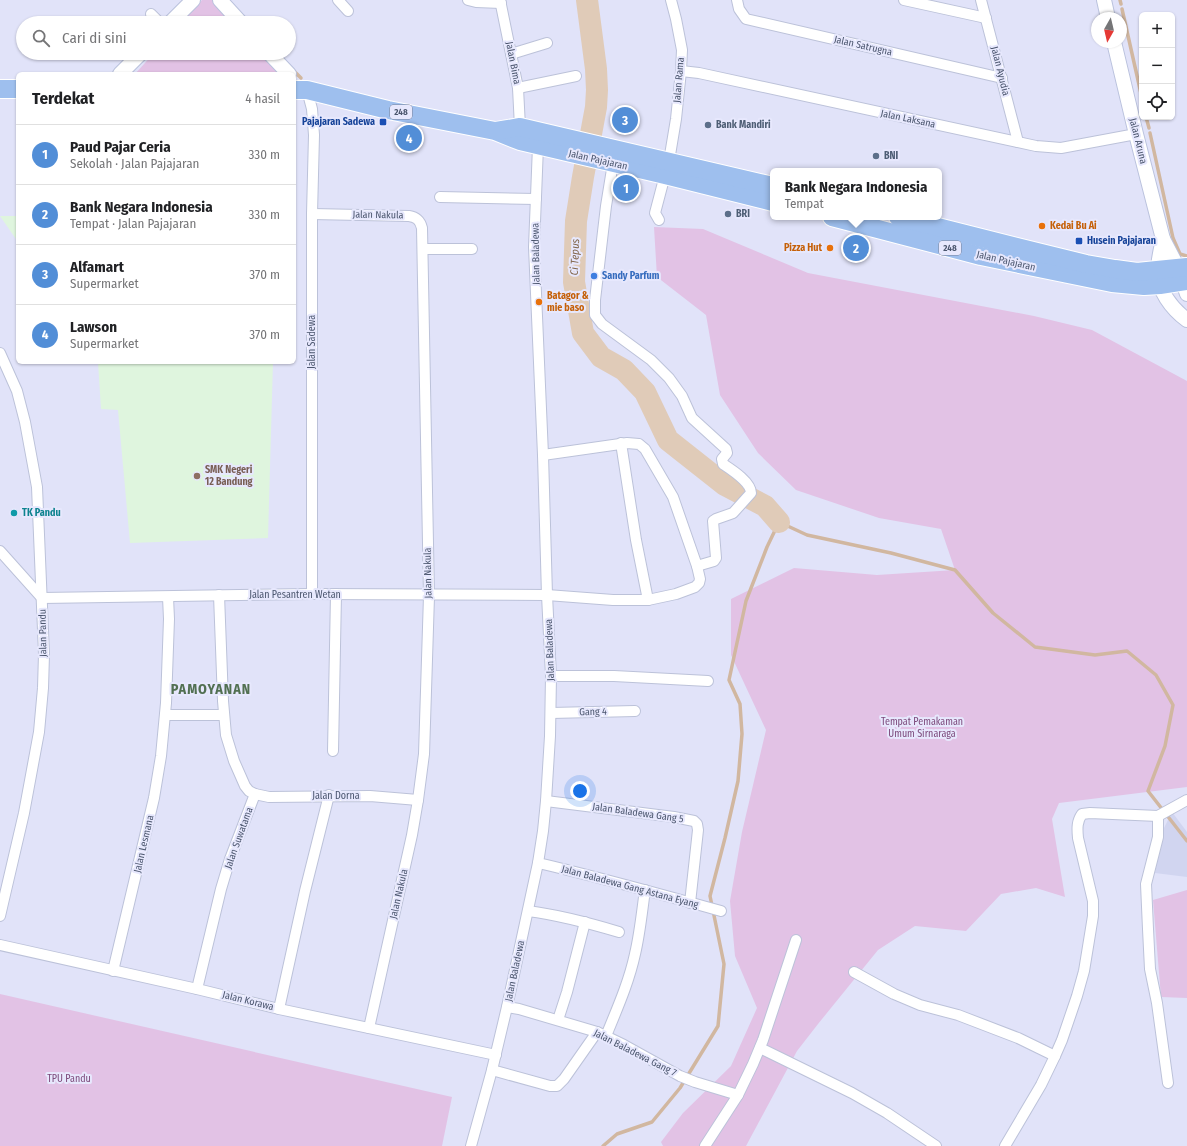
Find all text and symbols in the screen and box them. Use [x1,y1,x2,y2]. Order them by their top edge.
north arrow [1091,12,1127,48]
map controls [1139,12,1175,120]
button: + [1139,12,1175,48]
search box [16,16,296,60]
icon: search [30,27,52,49]
text: Cari di sini [62,29,127,47]
street label: Jalan Satrugna [833,33,893,59]
street label: Jalan Bima [503,41,523,85]
street label: Jalan Ayudia [988,45,1012,97]
button: − [1139,48,1175,84]
street label: Jalan Rama [671,57,687,103]
button: locate [1139,84,1175,120]
text: Terdekat [32,88,94,109]
text: 4 hasil [245,91,280,106]
road number: 248 [390,105,412,119]
pin: 3 [612,105,638,135]
street label: Jalan Laksana [879,107,937,131]
place label: Pajajaran Sadewa [302,116,375,128]
marker: Pajajaran Sadewa [378,117,388,127]
street label: Jalan Aruna [1127,117,1150,165]
place label: Bank Mandiri [716,119,771,131]
marker: Bank Mandiri [703,120,713,130]
pin: 4 [396,123,422,153]
text: Paud Pajar Ceria [70,138,171,156]
text: 1 [42,147,48,162]
text: 330 m [248,147,280,162]
street label: Jalan Pajajaran [567,147,629,173]
place label: BNI [884,150,899,162]
marker: BNI [871,151,881,161]
text: Sekolah · Jalan Pajajaran [70,156,199,171]
popup [770,168,942,220]
pin: 1 [613,173,639,203]
text: Bank Negara Indonesia [785,178,927,196]
text: Tempat [785,196,824,211]
text: Bank Negara Indonesia [70,198,213,216]
text: 2 [42,207,48,222]
text: 330 m [248,207,280,222]
place label: BRI [736,208,750,220]
street label: Jalan Nakula [352,209,404,221]
marker: BRI [723,209,733,219]
text: Tempat · Jalan Pajajaran [70,216,196,231]
place label: Kedai Bu Ai [1050,220,1097,232]
marker: Kedai Bu Ai [1037,221,1047,231]
street label: Jalan Baladewa [529,223,543,285]
pin: 2 [843,233,869,263]
place label: Husein Pajajaran [1087,235,1156,247]
marker: Husein Pajajaran [1074,236,1084,246]
water label: Ci Tepus [568,238,582,276]
road number: 248 [939,241,961,255]
place label: Pizza Hut [784,242,822,254]
marker: Pizza Hut [825,243,835,253]
street label: Jalan Pajajaran [975,248,1037,274]
text: Alfamart [70,258,124,276]
text: 3 [42,267,48,282]
text: 370 m [249,267,280,282]
place label: Sandy Parfum [602,270,660,282]
marker: Sandy Parfum [589,271,599,281]
text: Supermarket [70,276,139,291]
place label: Batagor & mie baso [547,290,589,314]
marker: Batagor & mie baso [534,297,544,307]
street label: Jalan Sadewa [306,315,318,369]
text: Lawson [70,318,117,336]
text: 4 [42,327,48,342]
text: 370 m [249,327,280,342]
text: Supermarket [70,336,139,351]
place label: SMK Negeri 12 Bandung [205,464,253,488]
marker: SMK Negeri 12 Bandung [192,471,202,481]
place label: TK Pandu [22,507,61,519]
marker: TK Pandu [9,508,19,518]
street label: Jalan Nakula [422,547,434,599]
street label: Jalan Pesantren Wetan [249,589,341,601]
street label: Jalan Pandu [37,609,49,657]
street label: Jalan Baladewa [543,619,557,681]
district label: PAMOYANAN [171,681,251,698]
street label: Gang 4 [579,706,607,718]
park label: Tempat Pemakaman Umum Sirnaraga [881,716,963,740]
your location [570,781,590,801]
street label: Jalan Dorna [312,790,360,802]
street label: Jalan Baladewa Gang 5 [592,801,685,825]
street label: Jalan Suwatama [222,805,256,871]
street label: Jalan Lesmana [132,814,156,874]
street label: Jalan Baladewa Gang Astana Eyang [560,863,700,911]
street label: Jalan Nakula [387,868,411,920]
street label: Jalan Baladewa [503,939,527,1003]
street label: Jalan Korawa [221,989,275,1013]
street label: Jalan Baladewa Gang 7 [592,1027,678,1079]
park label: TPU Pandu [47,1073,91,1085]

